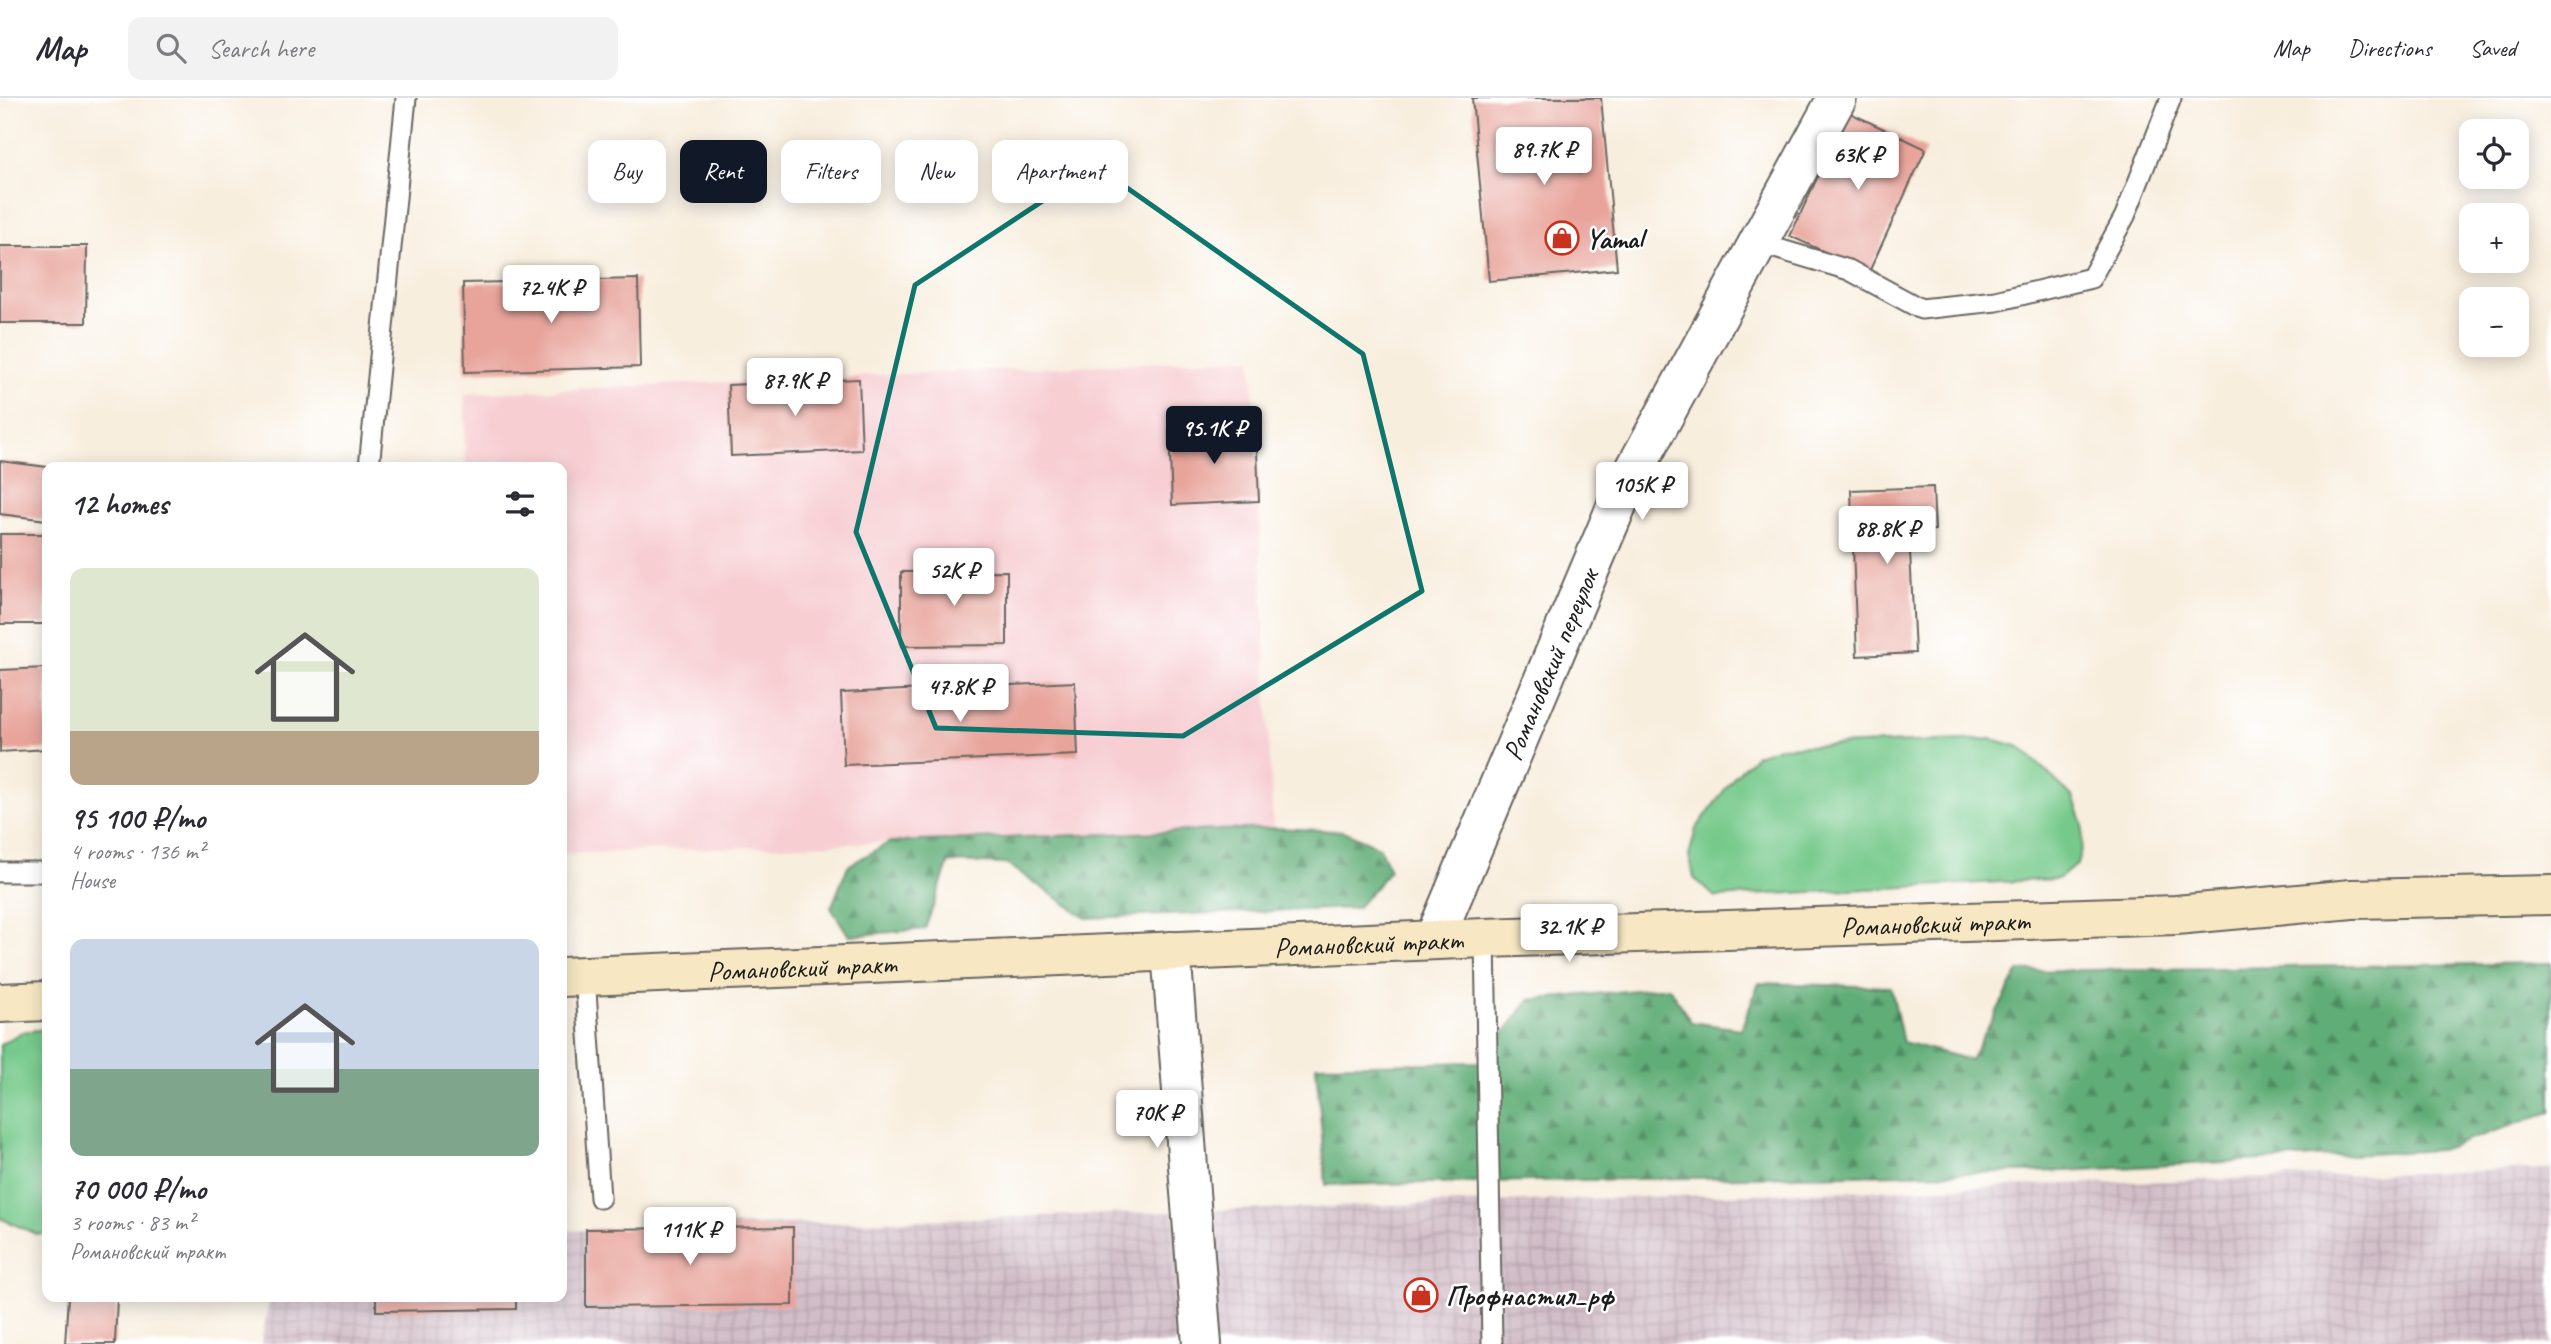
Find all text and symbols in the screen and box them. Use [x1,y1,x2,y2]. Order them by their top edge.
search box [128,17,618,80]
text: Map [35,27,86,69]
icon: search [152,29,190,67]
text: Search here [208,32,314,65]
text: Map [2273,33,2310,63]
text: Directions [2348,33,2431,63]
text: Saved [2469,33,2516,63]
map controls [2459,119,2529,357]
button: locate [2459,119,2529,189]
pin: 89.7K ₽ [1479,127,1609,187]
pin: 63K ₽ [1809,132,1907,192]
text: 89.7K ₽ [1512,135,1576,164]
chip: Buy [588,140,666,203]
chip: Rent [680,140,767,203]
chip: Filters [781,140,881,203]
chip: New [895,140,978,203]
chip: Apartment [992,140,1128,203]
text: 63K ₽ [1833,140,1883,169]
button: + [2459,203,2529,273]
shop icon: Yamal [1543,219,1581,257]
place label: Yamal [1586,221,1648,256]
pin: 72.4K ₽ [486,266,616,325]
text: 72.4K ₽ [519,273,583,302]
button: − [2459,287,2529,357]
pin: 87.9K ₽ [730,358,860,418]
text: 87.9K ₽ [763,366,827,395]
pin: 95.1K ₽ [1149,406,1279,466]
text: 95.1K ₽ [1182,414,1246,443]
pin: 105K ₽ [1585,462,1699,522]
text: 105K ₽ [1612,470,1672,499]
text: 12 homes [70,485,168,523]
icon: filters [501,485,539,523]
pin: 88.8K ₽ [1822,506,1952,566]
text: 88.8K ₽ [1855,514,1919,543]
pin: 52K ₽ [905,548,1003,608]
text: 52K ₽ [929,556,979,585]
street label: Романовский переулок [1495,561,1607,766]
icon: home [242,614,368,740]
pin: 47.8K ₽ [895,664,1025,724]
text: 47.8K ₽ [928,672,992,701]
text: 95 100 ₽/mo [70,799,205,837]
text: 4 rooms · 136 m² [70,837,205,866]
text: House [70,866,115,895]
street label: Романовский тракт [1840,903,2031,944]
pin: 32.1K ₽ [1504,904,1634,964]
text: 32.1K ₽ [1537,912,1601,941]
street label: Романовский тракт [1273,922,1465,965]
street label: Романовский тракт [707,946,898,989]
icon: home [242,985,368,1111]
pin: 70K ₽ [1108,1090,1206,1150]
text: 70K ₽ [1132,1098,1182,1127]
text: 70 000 ₽/mo [70,1170,206,1208]
text: 3 rooms · 83 m² [70,1208,194,1237]
pin: 111K ₽ [633,1208,747,1267]
text: 111K ₽ [660,1215,720,1244]
text: Романовский тракт [70,1237,225,1266]
shop icon: Профнастил_рф [1402,1276,1440,1314]
place label: Профнастил_рф [1446,1278,1615,1313]

